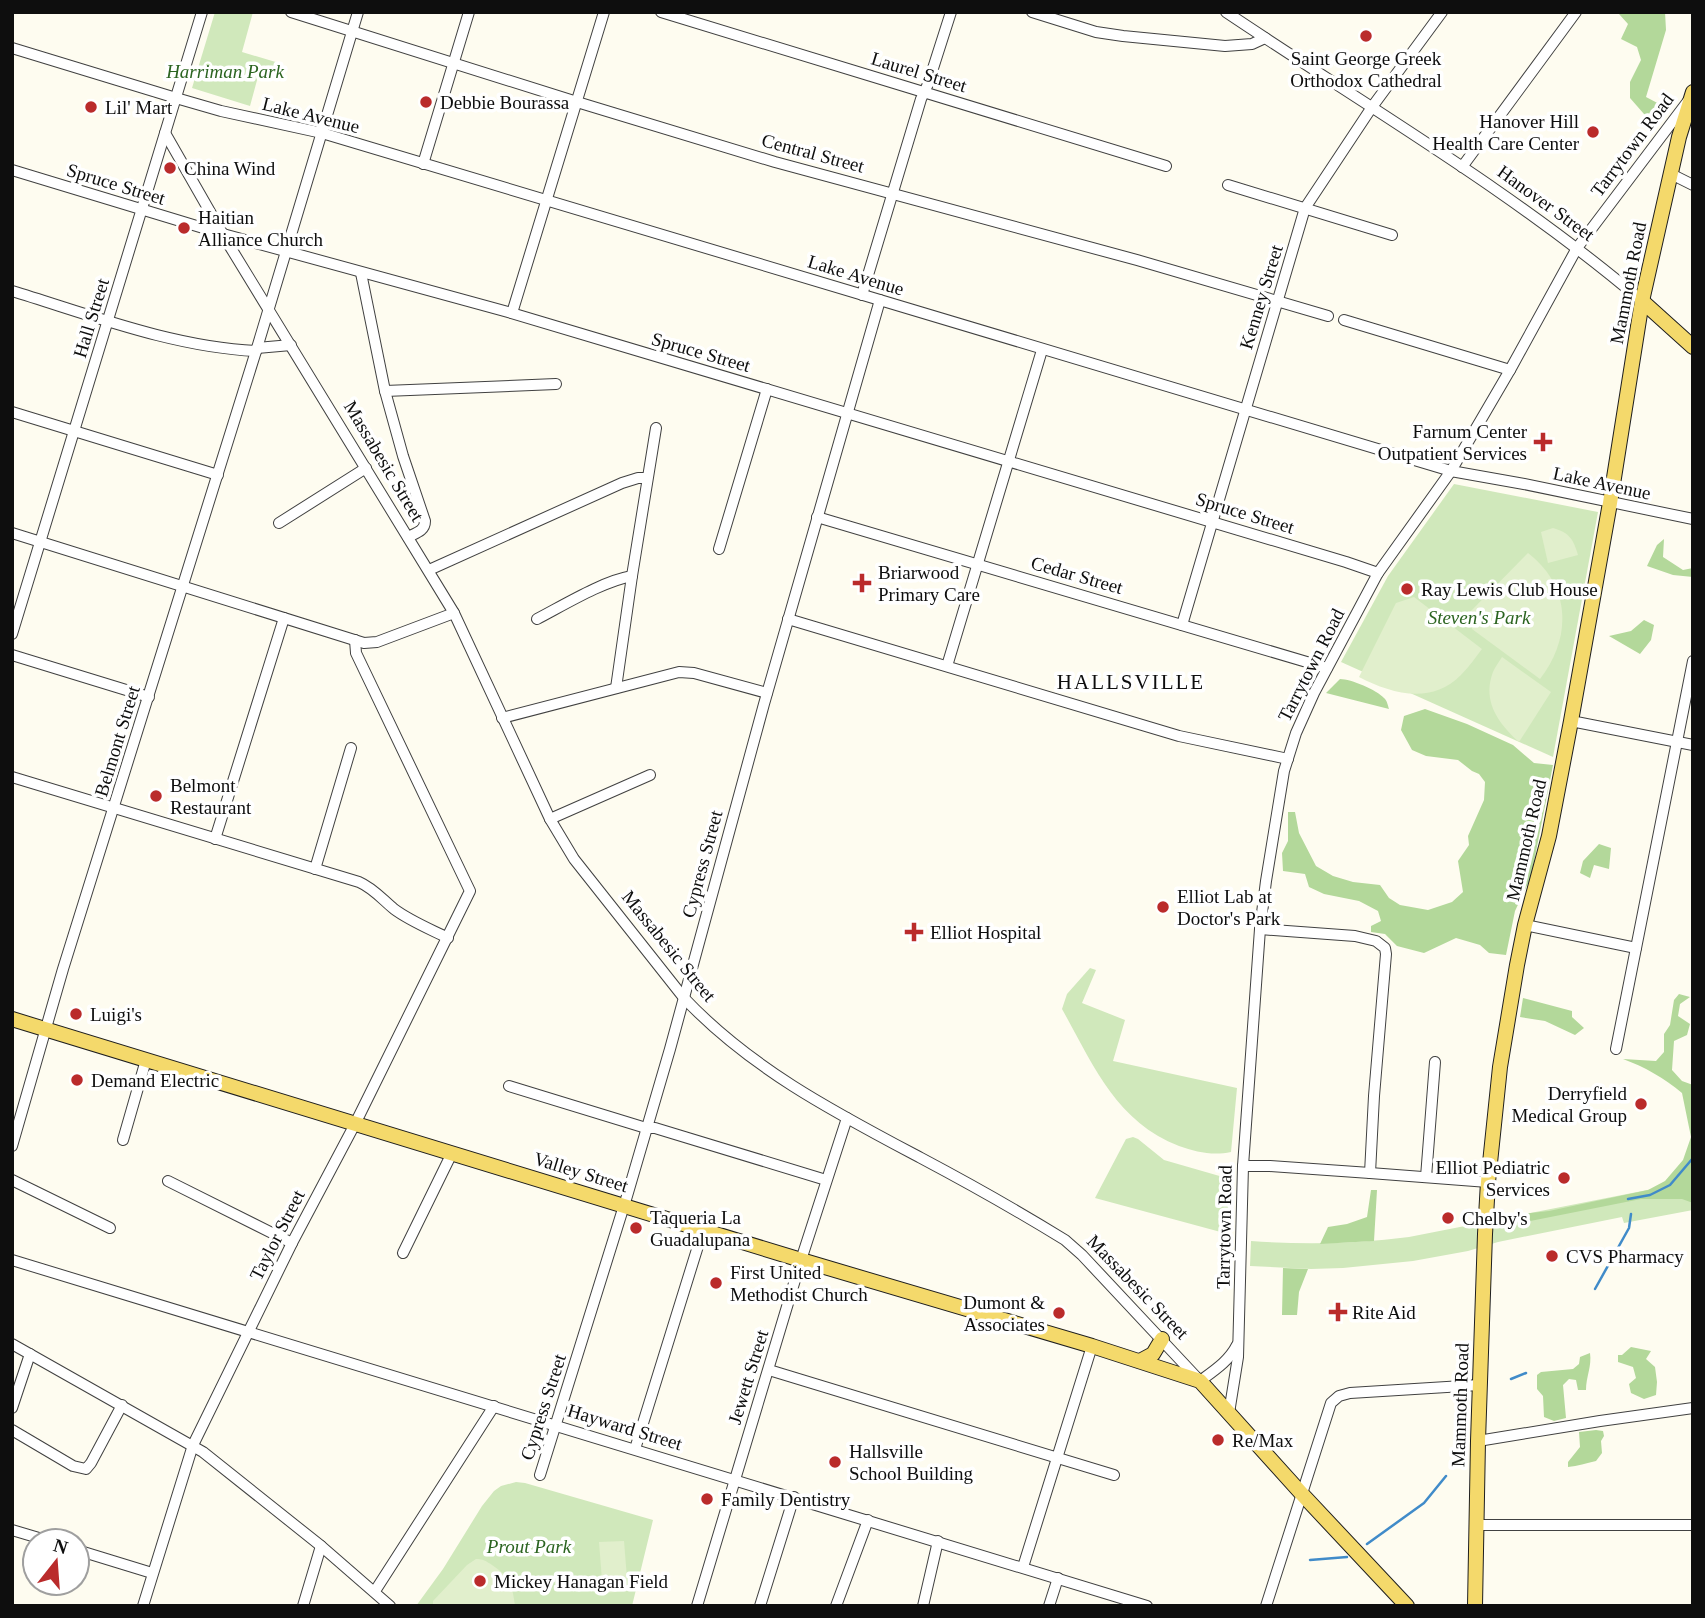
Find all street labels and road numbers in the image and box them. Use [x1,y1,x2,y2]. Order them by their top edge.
street label: Laurel Street [869,48,970,97]
street label: Tarrytown Road [1586,89,1678,201]
street label: Lake Avenue [260,93,362,137]
street label: Central Street [760,129,867,177]
street label: Spruce Street [64,159,168,209]
street label: Hanover Street [1494,161,1599,246]
street label: Mammoth Road [1606,220,1650,346]
street label: Kenney Street [1235,242,1287,352]
street label: Lake Avenue [805,250,907,300]
street label: Hall Street [69,275,113,360]
street label: Spruce Street [649,328,754,376]
street label: Massabesic Street [340,397,429,526]
street label: Lake Avenue [1551,462,1653,504]
street label: Spruce Street [1193,488,1297,538]
street label: Cedar Street [1029,552,1126,598]
street label: Tarrytown Road [1274,605,1349,725]
street label: Belmont Street [90,682,144,799]
street label: Mammoth Road [1502,777,1550,903]
street label: Cypress Street [678,807,727,920]
street label: Massabesic Street [618,886,721,1006]
street label: Valley Street [531,1148,631,1197]
street label: Tarrytown Road [1212,1164,1236,1289]
street label: Taylor Street [245,1186,309,1284]
street label: Massabesic Street [1083,1231,1194,1344]
street label: Jewett Street [724,1327,773,1427]
street label: Mammoth Road [1447,1342,1473,1467]
street label: Cypress Street [516,1351,570,1463]
street label: Hayward Street [565,1400,686,1455]

